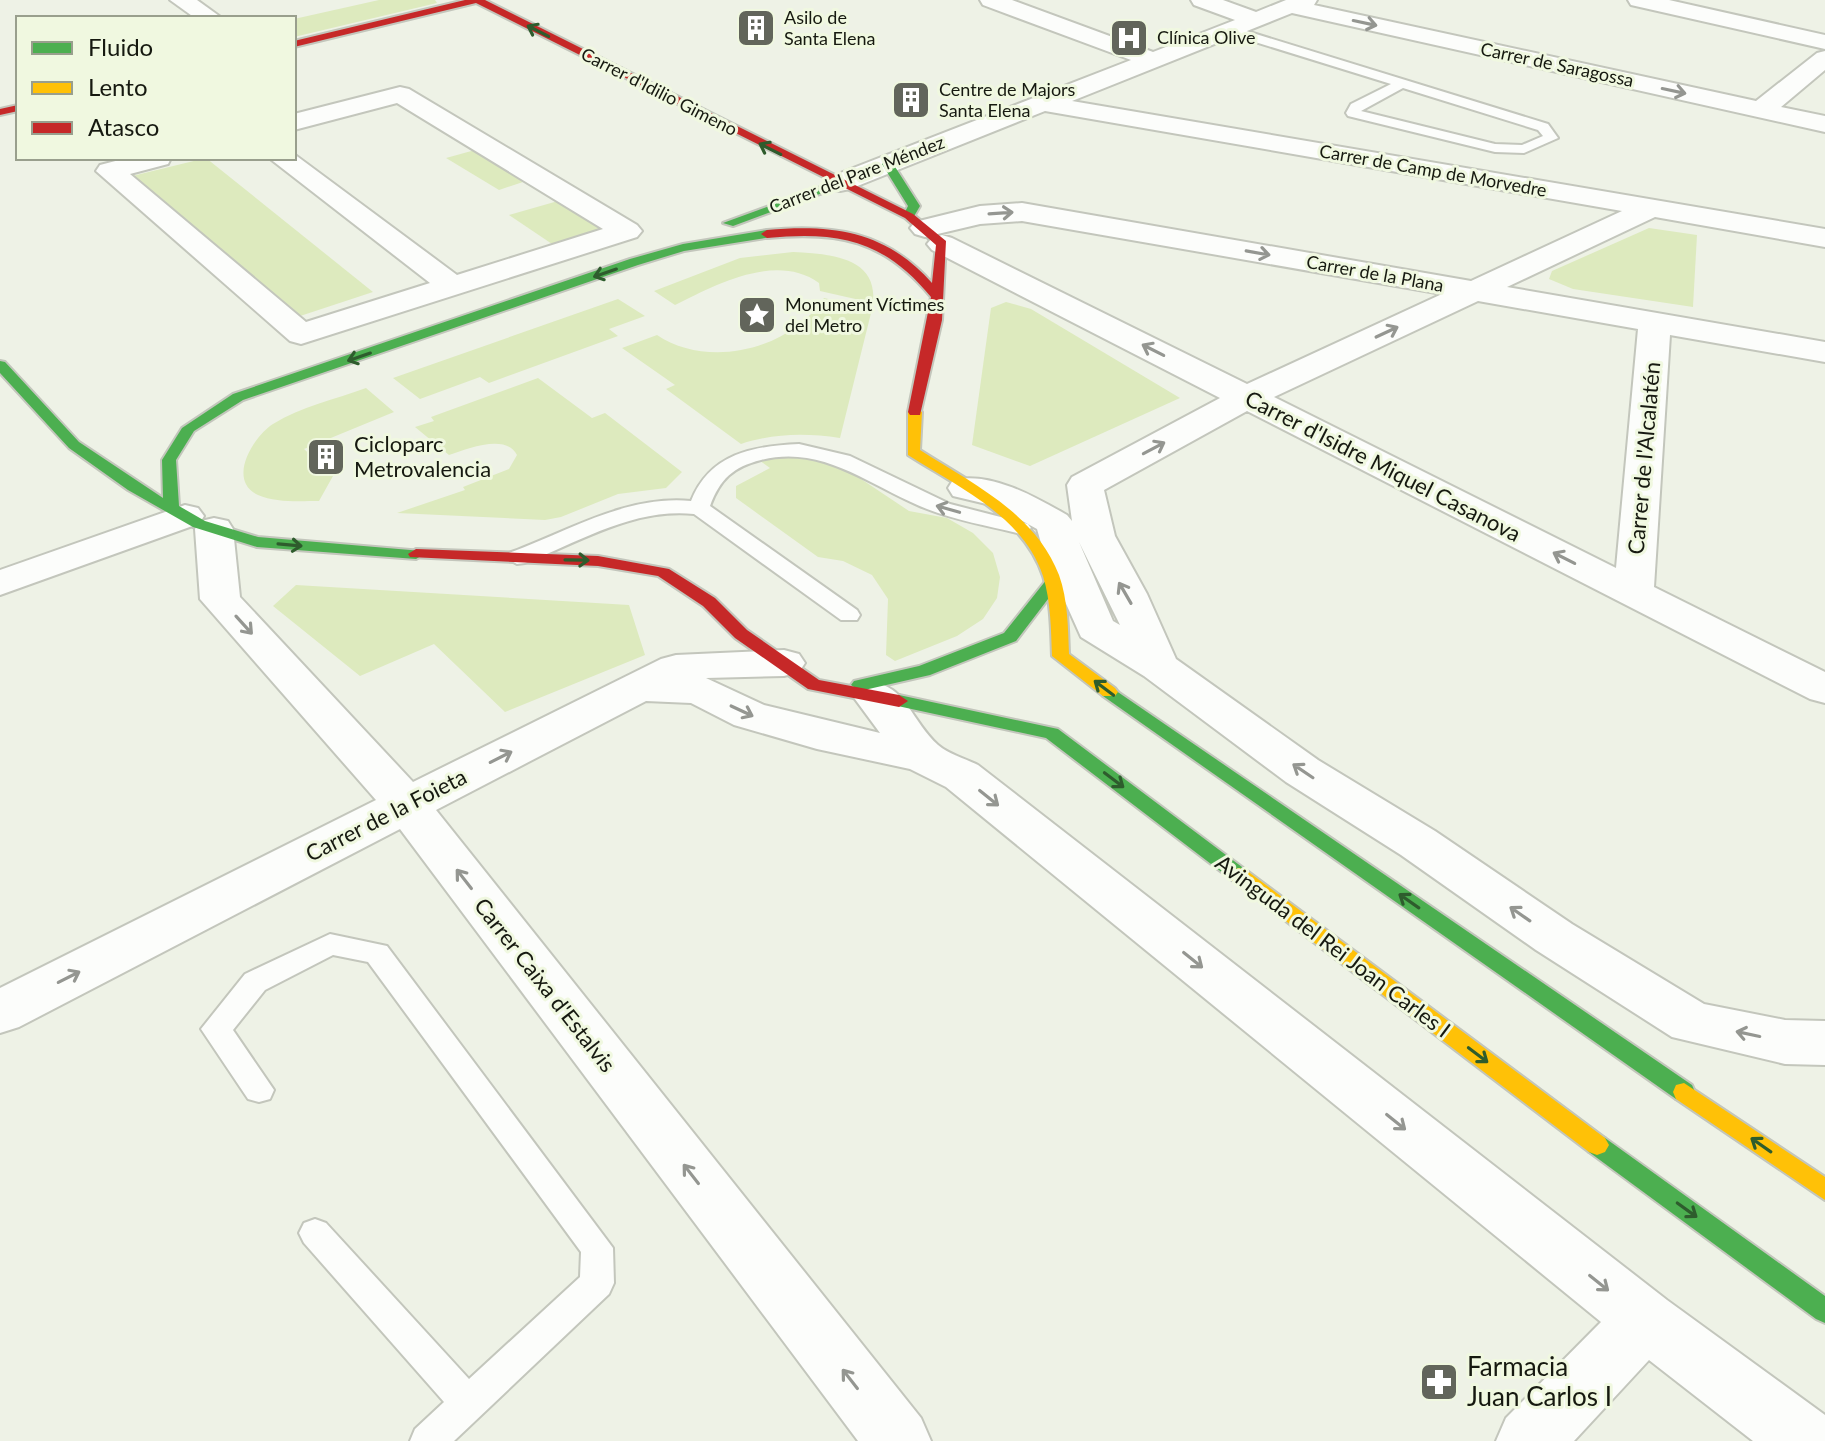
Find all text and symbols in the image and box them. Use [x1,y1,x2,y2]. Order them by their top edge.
place label: Asilo de Santa Elena [784,6,876,49]
building icon: Asilo de Santa Elena [735,7,777,49]
legend [16,16,296,160]
one-way arrow [1352,16,1377,31]
hospital icon: Clínica Olive [1108,17,1150,59]
one-way arrow [527,22,551,38]
place label: Clínica Olive [1157,26,1255,48]
text: Fluido [88,32,153,61]
street label: Carrer de Saragossa [1479,37,1636,91]
street label: Carrer d'Idilio Gimeno [578,42,741,140]
text: Lento [88,72,148,101]
place label: Centre de Majors Santa Elena [939,78,1076,121]
building icon: Centre de Majors Santa Elena [890,79,932,121]
one-way arrow [1660,84,1686,99]
text: Atasco [88,112,159,141]
street label: Carrer del Pare Méndez [766,130,947,218]
street label: Carrer de Camp de Morvedre [1318,139,1549,201]
one-way arrow [758,140,782,156]
one-way arrow [987,205,1014,220]
one-way arrow [1244,247,1270,262]
street label: Carrer de la Plana [1305,250,1445,296]
one-way arrow [593,267,618,282]
place label: Monument Víctimes del Metro [785,293,944,336]
place icon: Monument Víctimes del Metro [736,294,778,336]
one-way arrow [1374,324,1398,339]
one-way arrow [1141,342,1165,357]
one-way arrow [347,350,372,365]
street label: Carrer de l'Alcalatén [1622,361,1665,555]
street label: Carrer d'Isidre Miquel Casanova [1241,384,1526,547]
place label: Cicloparc Metrovalencia [354,430,491,482]
building icon: Cicloparc Metrovalencia [305,436,347,478]
one-way arrow [1142,440,1165,456]
one-way arrow [935,500,961,515]
one-way arrow [276,538,303,553]
one-way arrow [1553,550,1577,565]
one-way arrow [563,553,590,568]
one-way arrow [1117,582,1133,605]
one-way arrow [234,615,252,635]
one-way arrow [1094,680,1115,697]
one-way arrow [730,704,754,719]
one-way arrow [488,749,512,764]
street label: Carrer de la Foieta [301,762,471,867]
one-way arrow [1293,763,1315,779]
one-way arrow [1103,772,1124,789]
one-way arrow [978,789,999,806]
street label: Avinguda del Rei Joan Carles I [1210,848,1456,1043]
one-way arrow [455,869,472,890]
street label: Carrer Caixa d'Estalvis [469,892,622,1077]
one-way arrow [1399,893,1421,909]
one-way arrow [1510,906,1532,922]
one-way arrow [1182,950,1203,968]
one-way arrow [57,968,81,984]
one-way arrow [1736,1026,1761,1041]
one-way arrow [1467,1047,1488,1064]
one-way arrow [1385,1113,1406,1130]
one-way arrow [1750,1137,1772,1153]
one-way arrow [683,1164,700,1185]
one-way arrow [1676,1201,1697,1218]
one-way arrow [1588,1275,1609,1292]
place label: Farmacia Juan Carlos I [1467,1350,1612,1412]
pharmacy icon: Farmacia Juan Carlos I [1418,1361,1460,1403]
one-way arrow [842,1369,859,1390]

